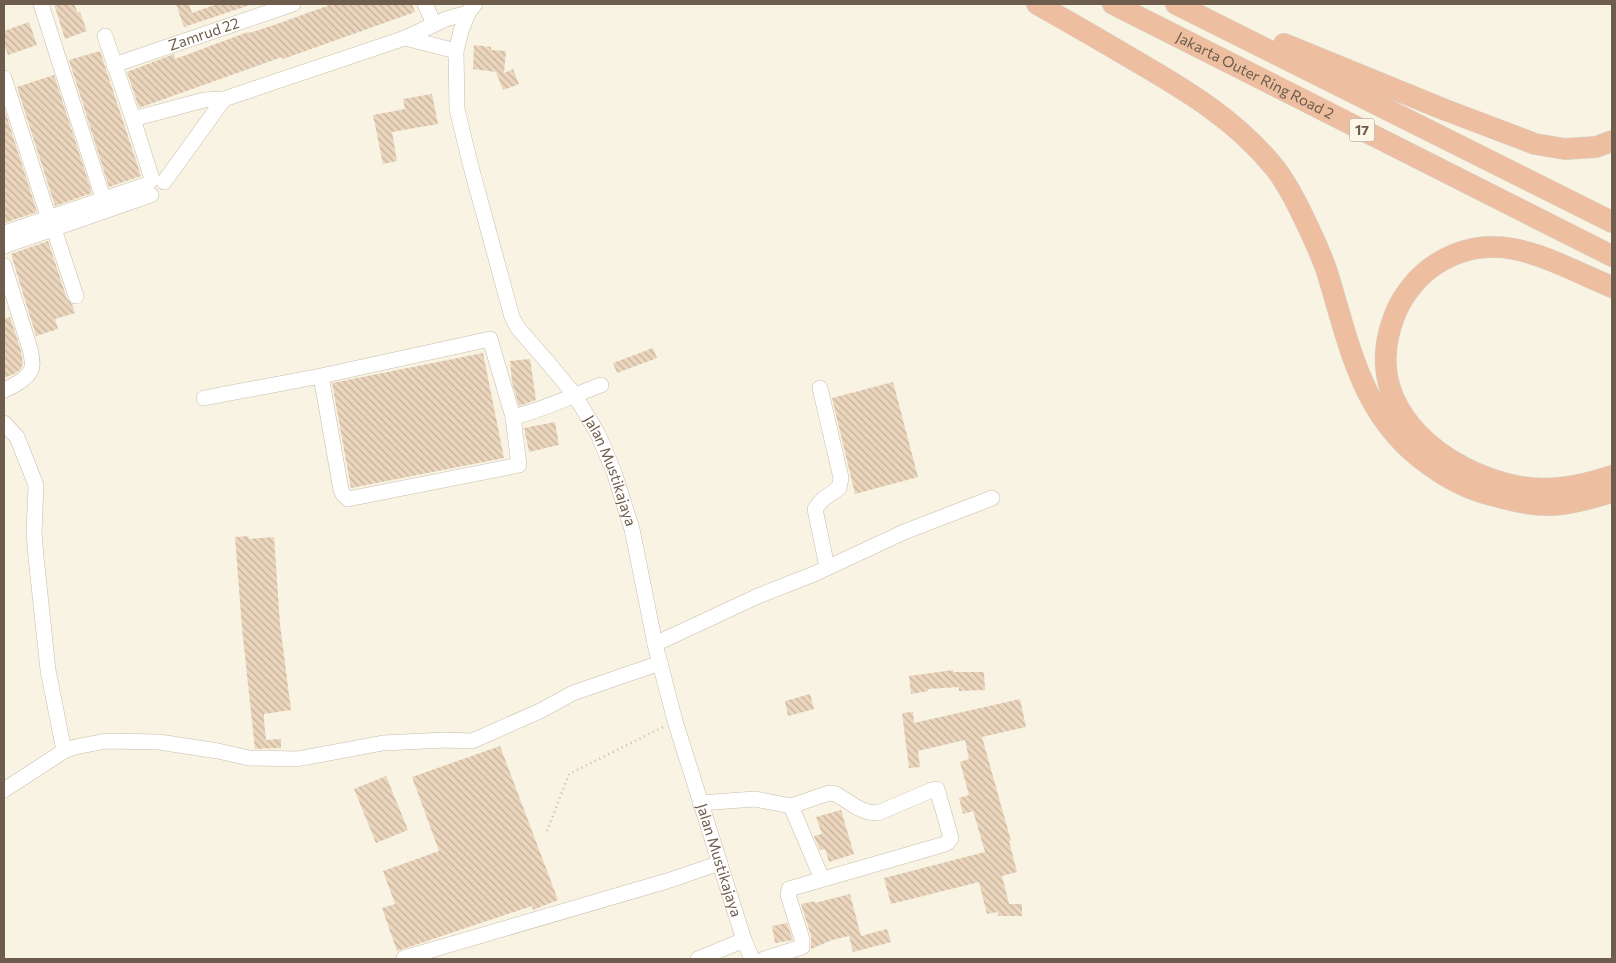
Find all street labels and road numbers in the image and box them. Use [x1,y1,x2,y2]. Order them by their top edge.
street label: Zamrud 22 [166,13,241,54]
street label: Jakarta Outer Ring Road 2 [1173,27,1337,122]
road number: 17 [1350,118,1374,142]
street label: Jalan Mustikajaya [581,412,641,528]
street label: Jalan Mustikajaya [694,801,746,919]

